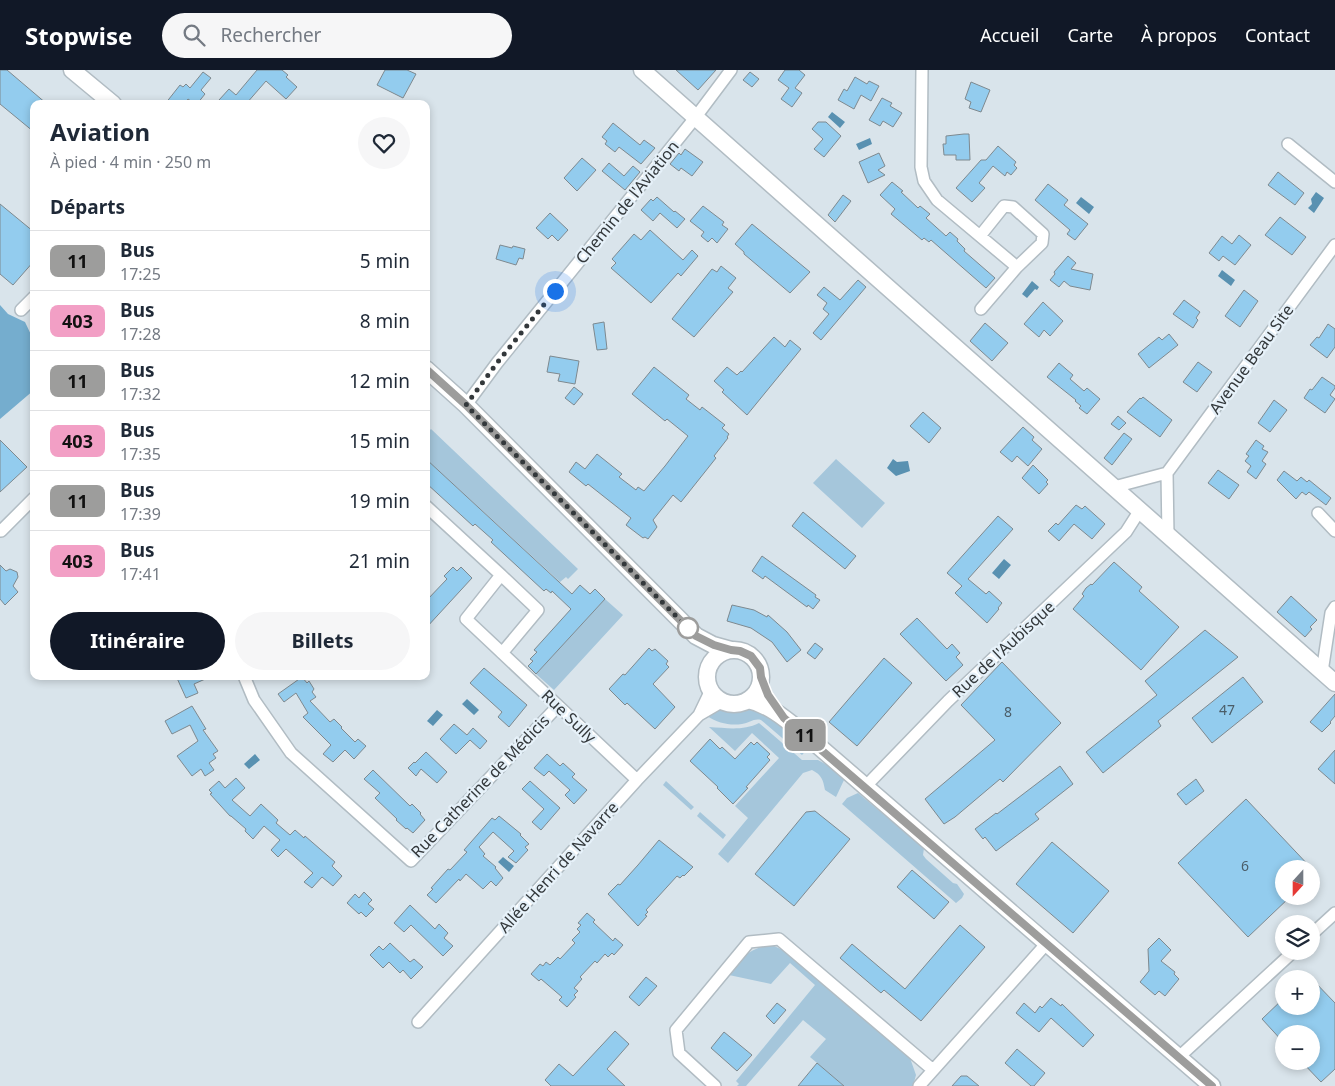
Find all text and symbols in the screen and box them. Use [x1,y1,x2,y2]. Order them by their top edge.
search box [162,13,512,58]
text: Stopwise [25,19,132,52]
icon: search [180,21,208,49]
text: Rechercher [220,22,321,48]
text: Accueil [980,23,1040,47]
text: Carte [1068,23,1113,47]
text: À propos [1141,23,1217,47]
text: Contact [1245,23,1310,47]
text: Aviation [50,115,150,148]
button: heart [358,117,410,169]
street label: Chemin de l'Aviation [570,136,684,268]
text: À pied · 4 min · 250 m [50,151,211,173]
text: Départs [50,194,125,220]
text: Bus [120,237,155,263]
text: 5 min [360,248,410,274]
text: 11 [67,249,88,273]
text: 17:25 [120,263,161,285]
your location [543,279,568,304]
text: Bus [120,297,155,323]
street label: Avenue Beau Site [1204,300,1298,418]
text: 8 min [360,308,410,334]
text: 403 [62,309,93,333]
text: 17:28 [120,323,161,345]
text: Bus [120,357,155,383]
text: 12 min [349,368,410,394]
text: 11 [67,369,88,393]
text: 17:32 [120,383,161,405]
text: Bus [120,417,155,443]
text: 15 min [349,428,410,454]
text: 403 [62,429,93,453]
text: 17:35 [120,443,161,465]
text: Bus [120,477,155,503]
text: 19 min [349,488,410,514]
text: 11 [67,489,88,513]
text: 17:39 [120,503,161,525]
text: Bus [120,537,155,563]
text: 21 min [349,548,410,574]
text: 403 [62,549,93,573]
text: 17:41 [120,563,161,585]
street label: Rue de l'Aubisque [947,596,1059,702]
button: Itinéraire [50,612,225,670]
button: Billets [235,612,410,670]
unlabelled marker [677,617,699,639]
street label: Rue Sully [537,684,602,748]
house number: 47 [1219,700,1235,719]
house number: 8 [1004,702,1012,721]
street label: Rue Catherine de Médicis [406,710,554,862]
line badge: 11 [782,719,828,751]
text: 11 [795,723,815,747]
street label: Allée Henri de Navarre [493,797,623,937]
house number: 6 [1241,856,1249,875]
north arrow [1275,860,1320,905]
map controls [1275,860,1320,1070]
button: layers [1275,915,1320,960]
button: + [1275,970,1320,1015]
button: − [1275,1025,1320,1070]

